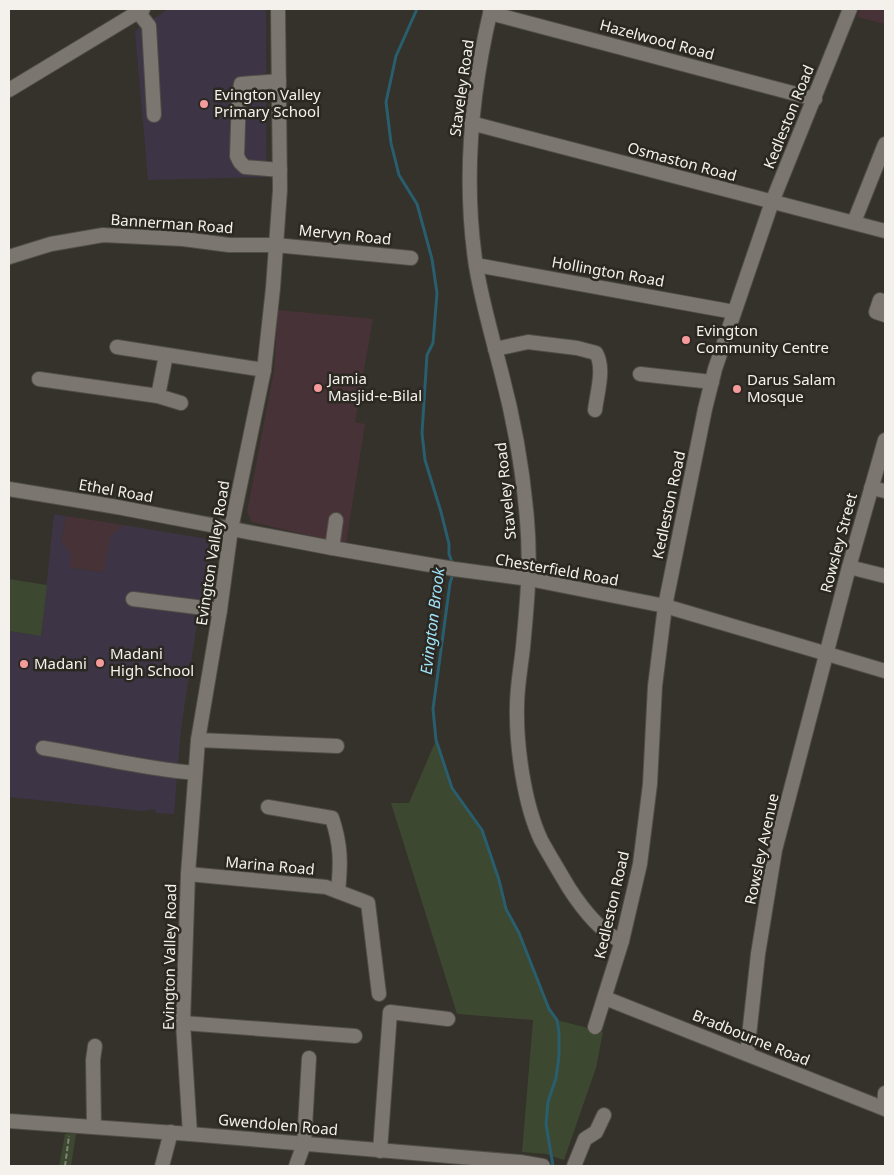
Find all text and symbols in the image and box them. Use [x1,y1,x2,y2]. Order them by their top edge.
street label: Hazelwood Road [598,14,717,64]
street label: Staveley Road [444,38,478,138]
street label: Kedleston Road [758,62,818,171]
place label: Evington Valley Primary School [214,84,321,121]
marker: Evington Valley Primary School [198,98,210,110]
street label: Osmaston Road [625,137,739,185]
street label: Bannerman Road [110,209,234,237]
street label: Mervyn Road [298,219,392,249]
street label: Hollington Road [550,251,666,291]
place label: Evington Community Centre [696,320,829,357]
marker: Evington Community Centre [680,334,692,346]
place label: Jamia Masjid-e-Bilal [326,368,422,405]
place label: Darus Salam Mosque [747,369,836,406]
marker: Jamia Masjid-e-Bilal [312,382,324,394]
marker: Darus Salam Mosque [731,383,743,395]
street label: Staveley Road [490,441,520,541]
street label: Kedleston Road [647,449,689,561]
street label: Ethel Road [77,474,155,506]
street label: Evington Valley Road [191,479,233,627]
street label: Rowsley Street [815,490,861,595]
street label: Chesterfield Road [494,548,620,590]
water label: Evington Brook [415,565,450,676]
place label: Madani High School [110,643,194,680]
place label: Madani [34,653,87,673]
marker: Madani High School [94,657,106,669]
marker: Madani [18,658,30,670]
street label: Rowsley Avenue [739,791,783,906]
street label: Kedleston Road [589,849,633,961]
street label: Marina Road [225,851,316,879]
street label: Evington Valley Road [158,884,180,1030]
street label: Bradbourne Road [690,1004,813,1070]
street label: Gwendolen Road [217,1109,339,1139]

